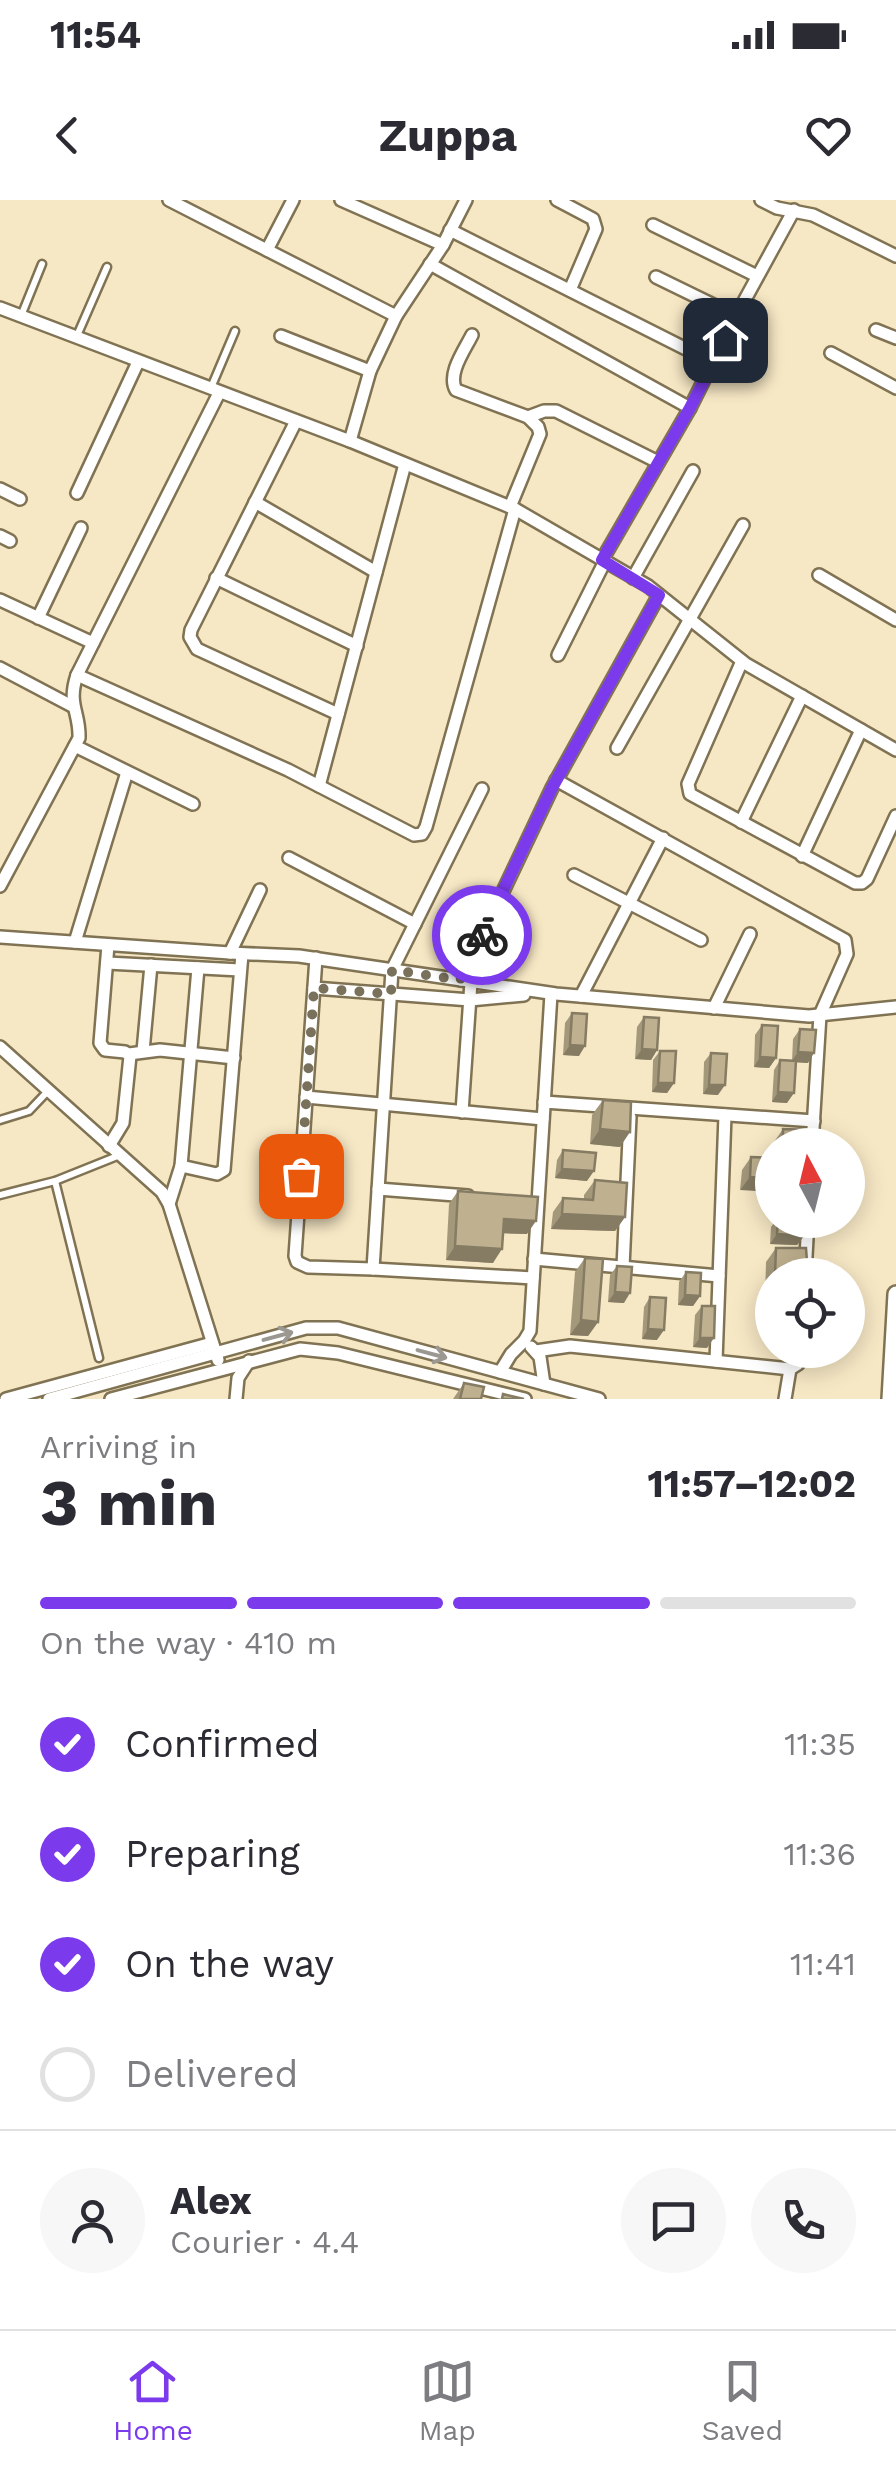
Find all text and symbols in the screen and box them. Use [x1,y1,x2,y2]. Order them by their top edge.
text: 11:54 [50,13,141,57]
icon: back [40,108,95,163]
icon: heart [801,108,856,163]
text: Zuppa [379,109,517,162]
pin [683,298,768,383]
icon: home [698,313,753,368]
courier [432,885,532,985]
icon: bike [455,908,510,963]
north arrow [755,1128,865,1238]
map controls [755,1128,865,1368]
pin [259,1134,344,1219]
icon: bag [274,1149,329,1204]
button: locate [755,1258,865,1368]
one-way arrow [261,1326,293,1344]
one-way arrow [416,1345,447,1364]
text: Arriving in [40,1428,197,1466]
text: 11:57–12:02 [647,1462,856,1506]
text: 3 min [40,1465,218,1541]
text: On the way · 410 m [40,1624,337,1662]
icon: check [40,1717,95,1772]
text: Confirmed [125,1722,320,1766]
text: 11:35 [784,1725,856,1763]
icon: check [40,1827,95,1882]
text: Preparing [125,1832,300,1876]
text: 11:36 [783,1835,856,1873]
icon: check [40,1937,95,1992]
text: On the way [125,1942,334,1986]
text: 11:41 [790,1945,856,1983]
text: Delivered [125,2052,298,2096]
button: person [40,2168,145,2273]
button: chat [621,2168,726,2273]
button: phone [751,2168,856,2273]
text: Alex [170,2179,252,2223]
text: Courier · 4.4 [170,2223,359,2261]
tab: Home [113,2354,193,2447]
tab: Map [419,2354,476,2447]
tab: Saved [702,2354,783,2447]

